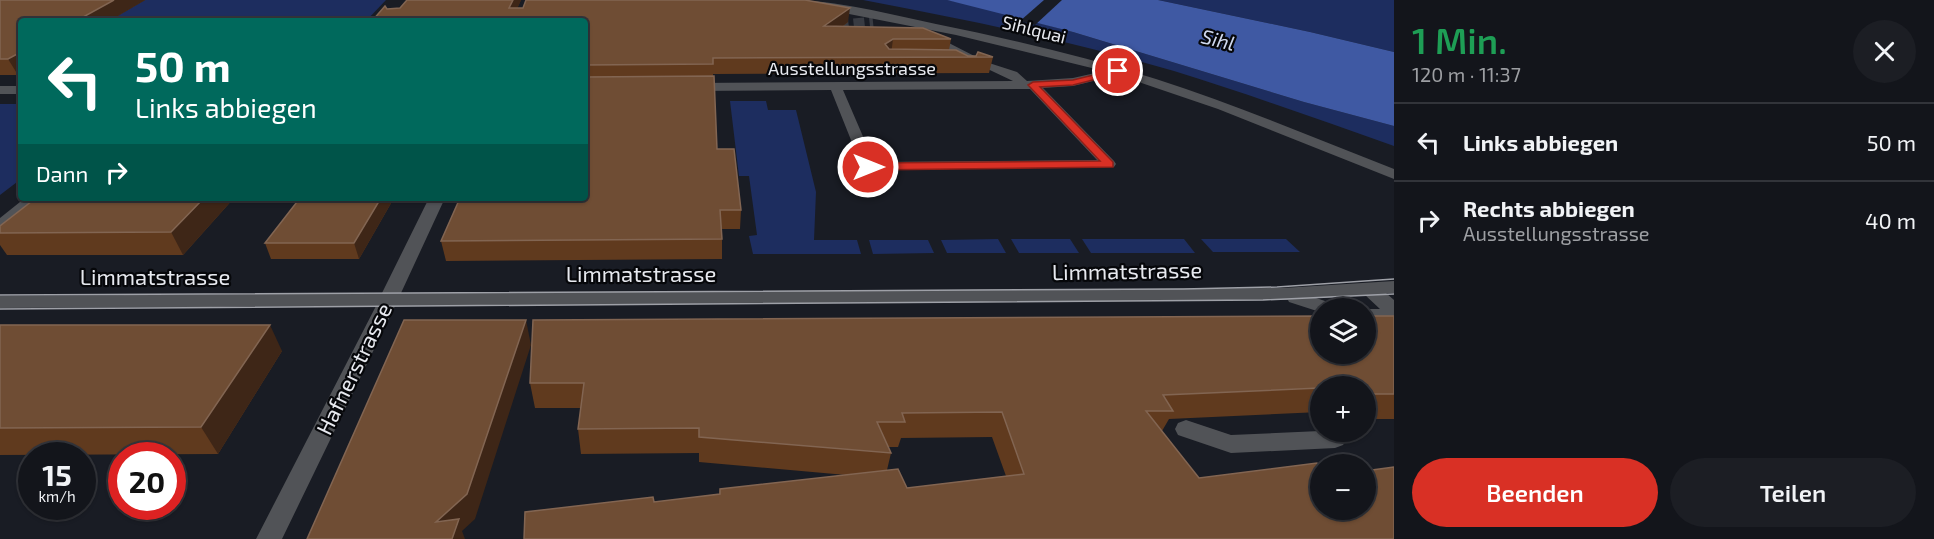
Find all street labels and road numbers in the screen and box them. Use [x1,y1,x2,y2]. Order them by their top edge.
street label: Sihlquai [1000,10,1069,48]
street label: Ausstellungsstrasse [768,57,936,79]
street label: Limmatstrasse [1052,256,1202,284]
street label: Limmatstrasse [566,260,716,286]
street label: Limmatstrasse [80,263,230,289]
street label: Hafnerstrasse [310,299,396,439]

